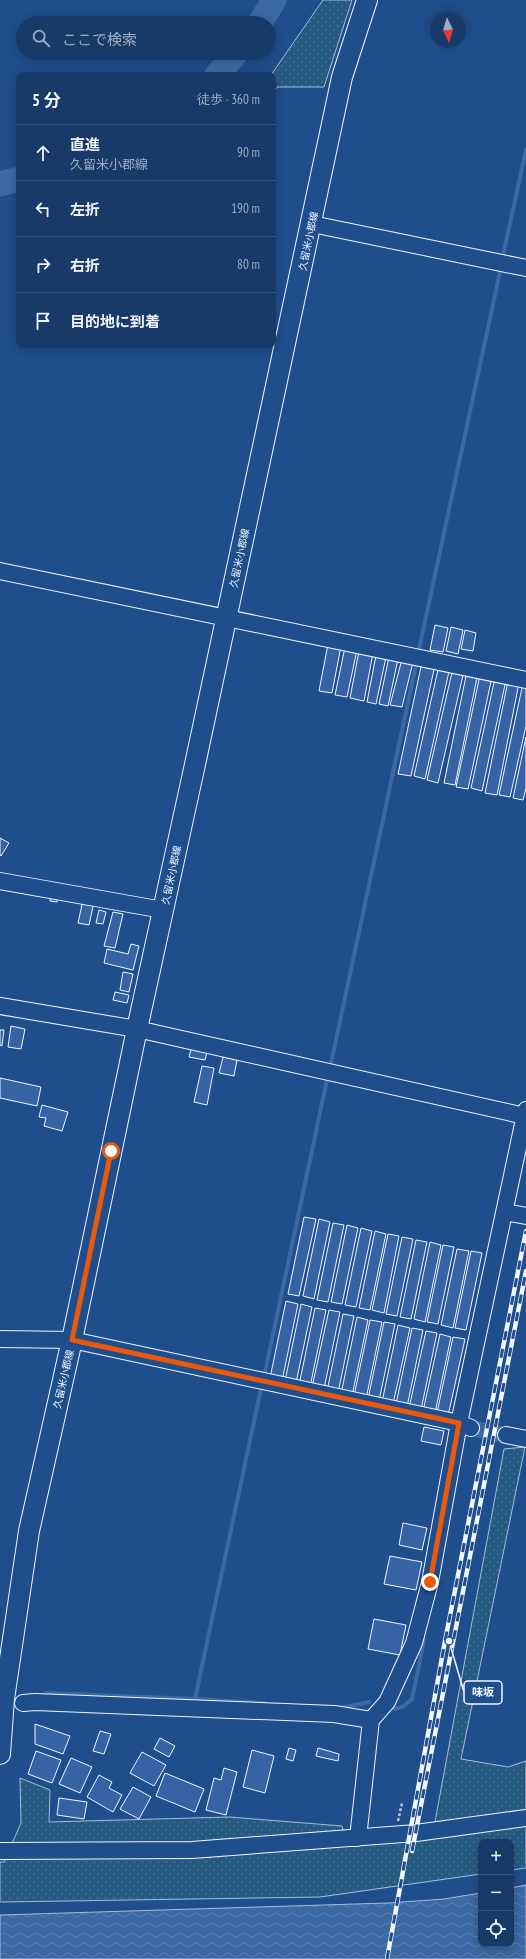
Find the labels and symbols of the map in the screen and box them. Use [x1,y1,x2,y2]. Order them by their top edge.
north arrow [430,12,466,48]
street label: 久留米小郡線 [296,210,321,272]
street label: 久留米小郡線 [227,527,252,589]
street label: 久留米小郡線 [159,844,184,906]
route start [102,1142,120,1160]
street label: 久留米小郡線 [50,1348,77,1410]
route end [421,1573,439,1591]
callout: 味坂 [464,1681,502,1704]
text: 味坂 [472,1685,494,1699]

